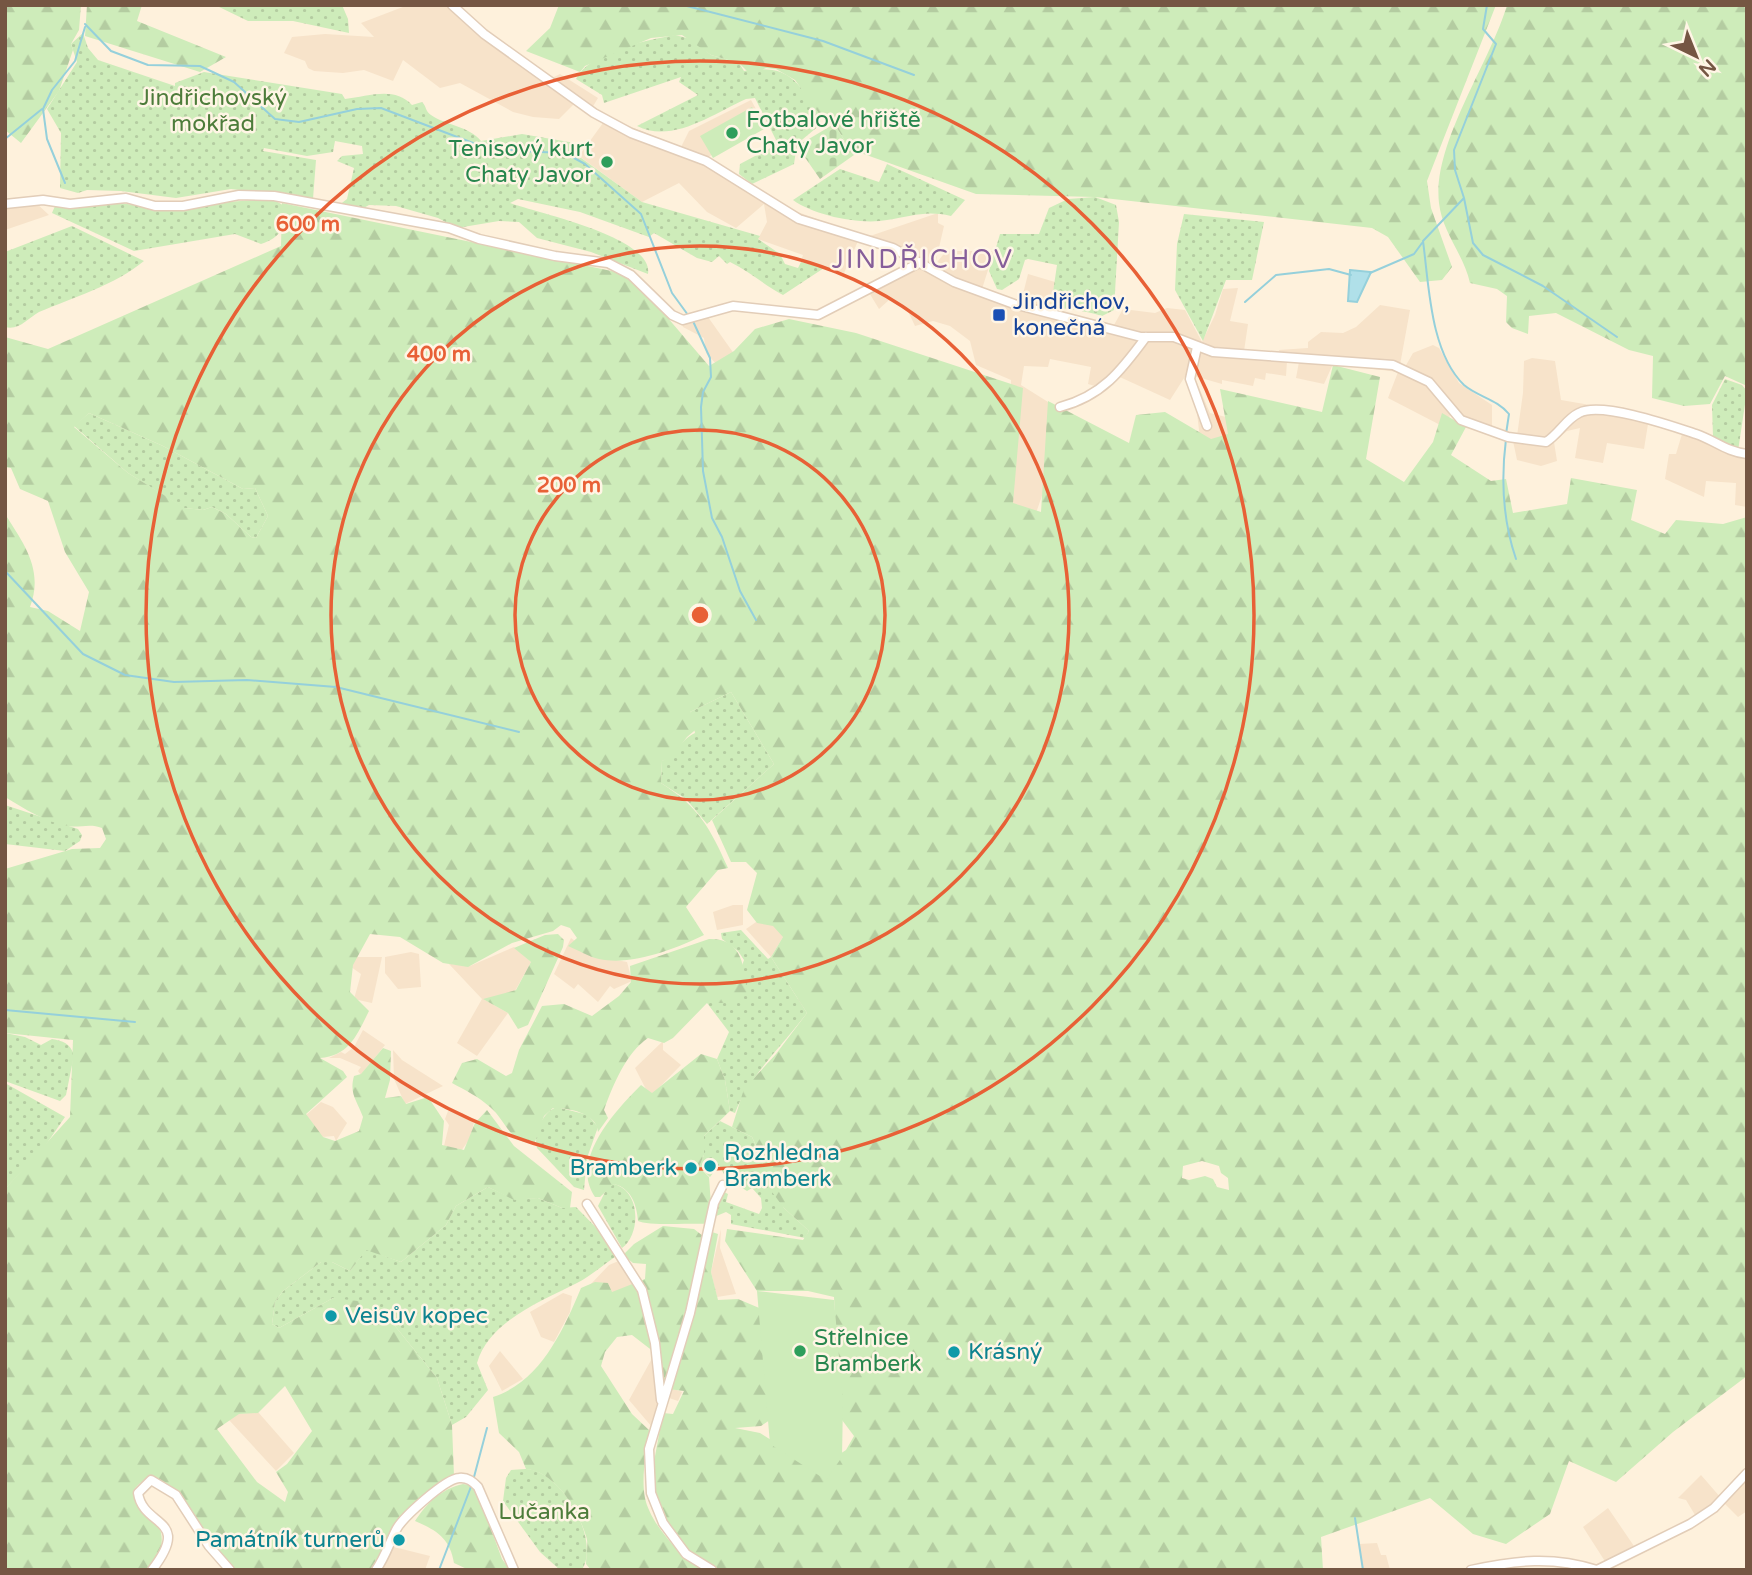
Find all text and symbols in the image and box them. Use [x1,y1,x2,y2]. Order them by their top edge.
north arrow [1661,21,1731,91]
text: N [1694,54,1720,81]
park label: Jindřichovský mokřad [139,84,287,138]
place label: Fotbalové hřiště Chaty Javor [746,106,921,160]
marker: Fotbalové hřiště Chaty Javor [724,125,740,141]
place label: Tenisový kurt Chaty Javor [448,135,593,189]
marker: Tenisový kurt Chaty Javor [599,154,615,170]
text: 600 m [276,212,340,237]
district label: JINDŘICHOV [832,244,1014,275]
place label: Jindřichov, konečná [1013,288,1130,342]
marker: Jindřichov, konečná [991,307,1007,323]
text: 400 m [407,342,471,367]
text: 200 m [537,473,601,498]
centre of rings [688,603,712,627]
place label: Rozhledna Bramberk [724,1139,840,1193]
place label: Bramberk [569,1154,677,1182]
marker: Rozhledna Bramberk [702,1158,718,1174]
marker: Bramberk [683,1160,699,1176]
place label: Veisův kopec [345,1302,488,1330]
marker: Veisův kopec [323,1308,339,1324]
place label: Střelnice Bramberk [814,1324,922,1378]
place label: Krásný [968,1338,1042,1366]
marker: Střelnice Bramberk [792,1343,808,1359]
marker: Krásný [946,1344,962,1360]
park label: Lučanka [498,1498,590,1526]
place label: Památník turnerů [195,1526,385,1554]
marker: Památník turnerů [391,1532,407,1548]

